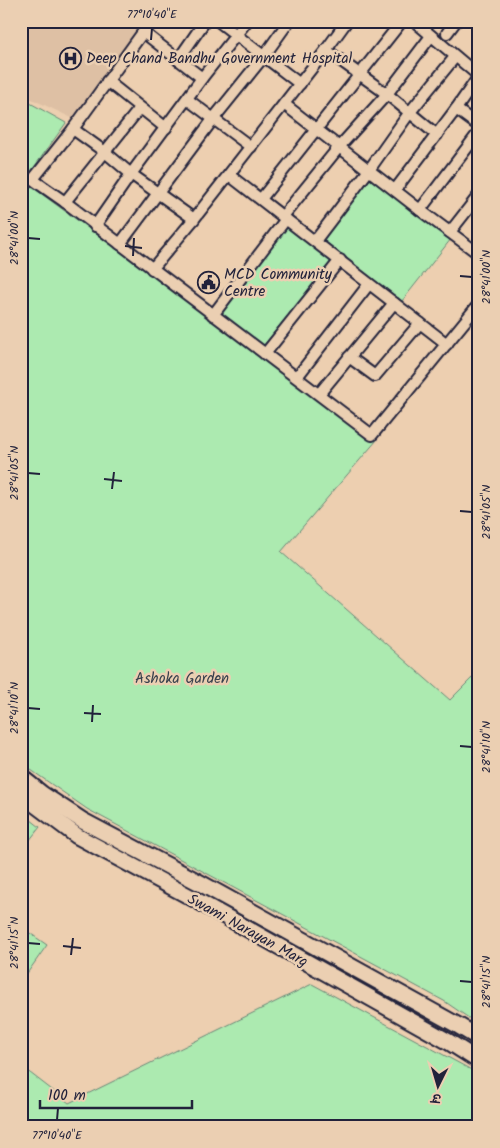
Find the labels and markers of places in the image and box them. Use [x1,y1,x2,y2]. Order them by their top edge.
hospital icon: Deep Chand Bandhu Government Hospital [58,46,82,70]
place label: Deep Chand Bandhu Government Hospital [86,47,353,71]
place label: MCD Community Centre [224,263,333,304]
public building icon: MCD Community Centre [196,271,220,295]

